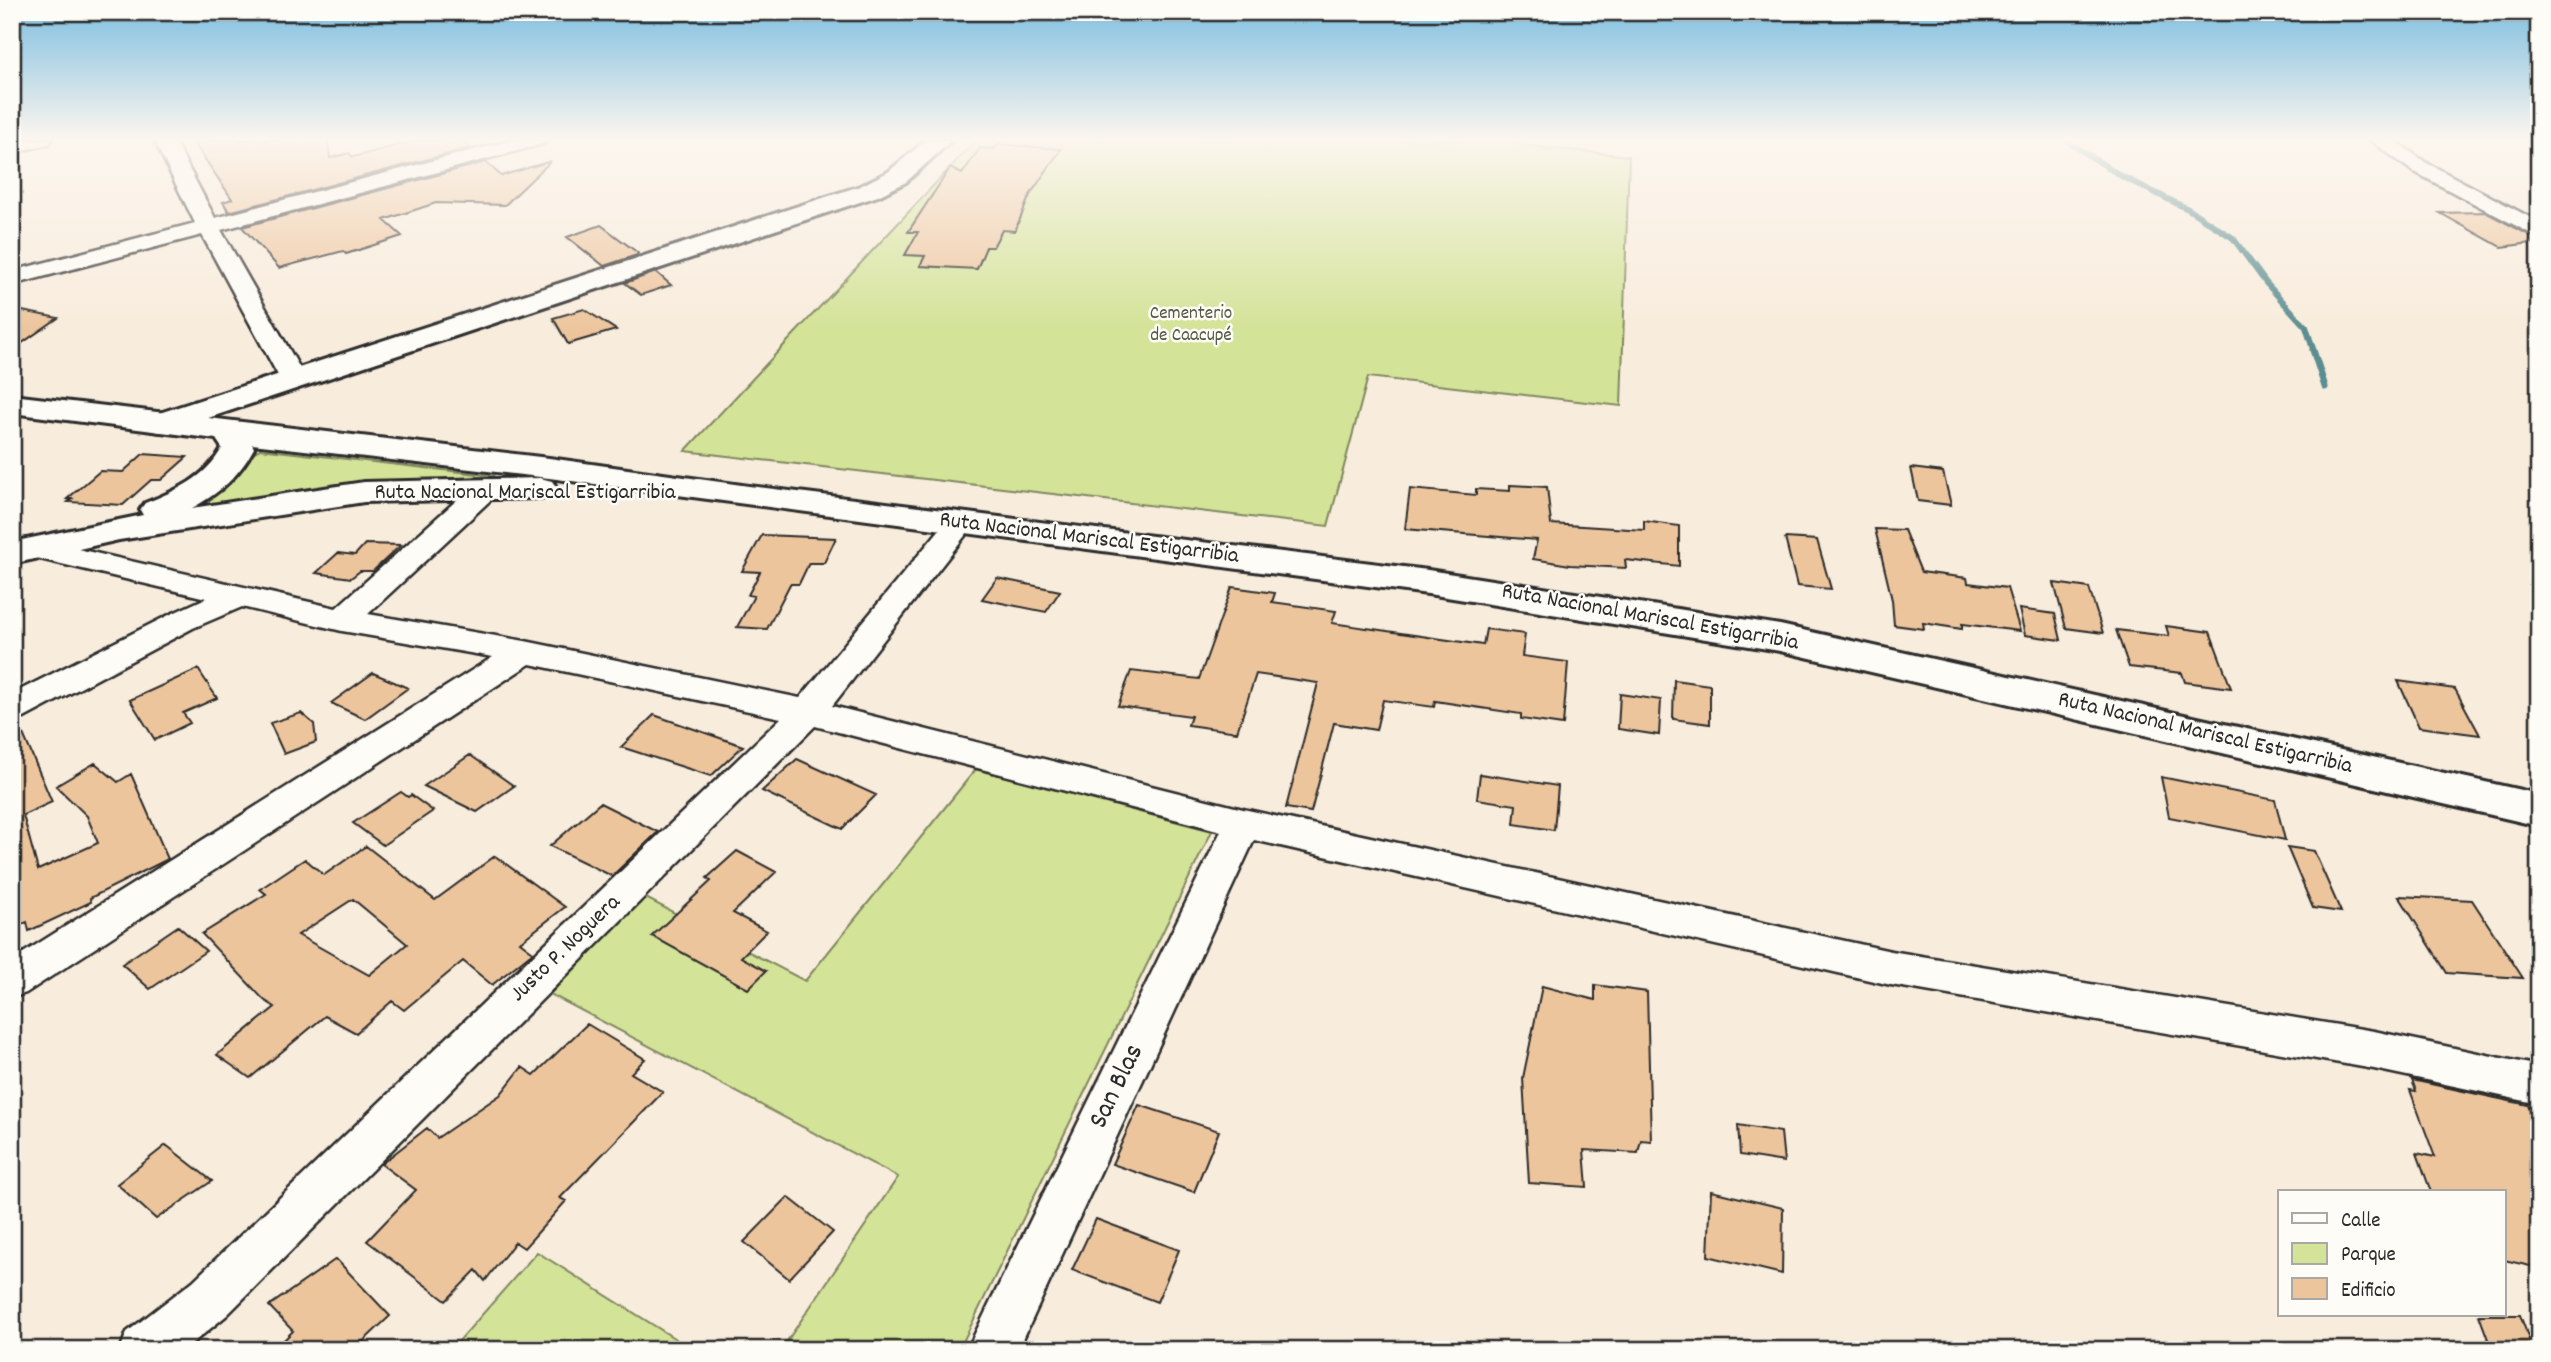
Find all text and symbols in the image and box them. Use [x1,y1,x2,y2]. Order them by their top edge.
park label: Cementerio de Caacupé [1150,301,1232,350]
street label: Ruta Nacional Mariscal Estigarribia [374,477,677,510]
street label: Ruta Nacional Mariscal Estigarribia [938,504,1242,574]
street label: Ruta Nacional Mariscal Estigarribia [1499,576,1802,661]
street label: Ruta Nacional Mariscal Estigarribia [2055,684,2357,784]
street label: Justo P. Noguera [503,887,630,1010]
street label: San Blas [1080,1038,1156,1136]
legend [2278,1190,2506,1316]
text: Calle [2341,1207,2380,1237]
text: Parque [2341,1241,2396,1271]
text: Edificio [2341,1277,2396,1307]

